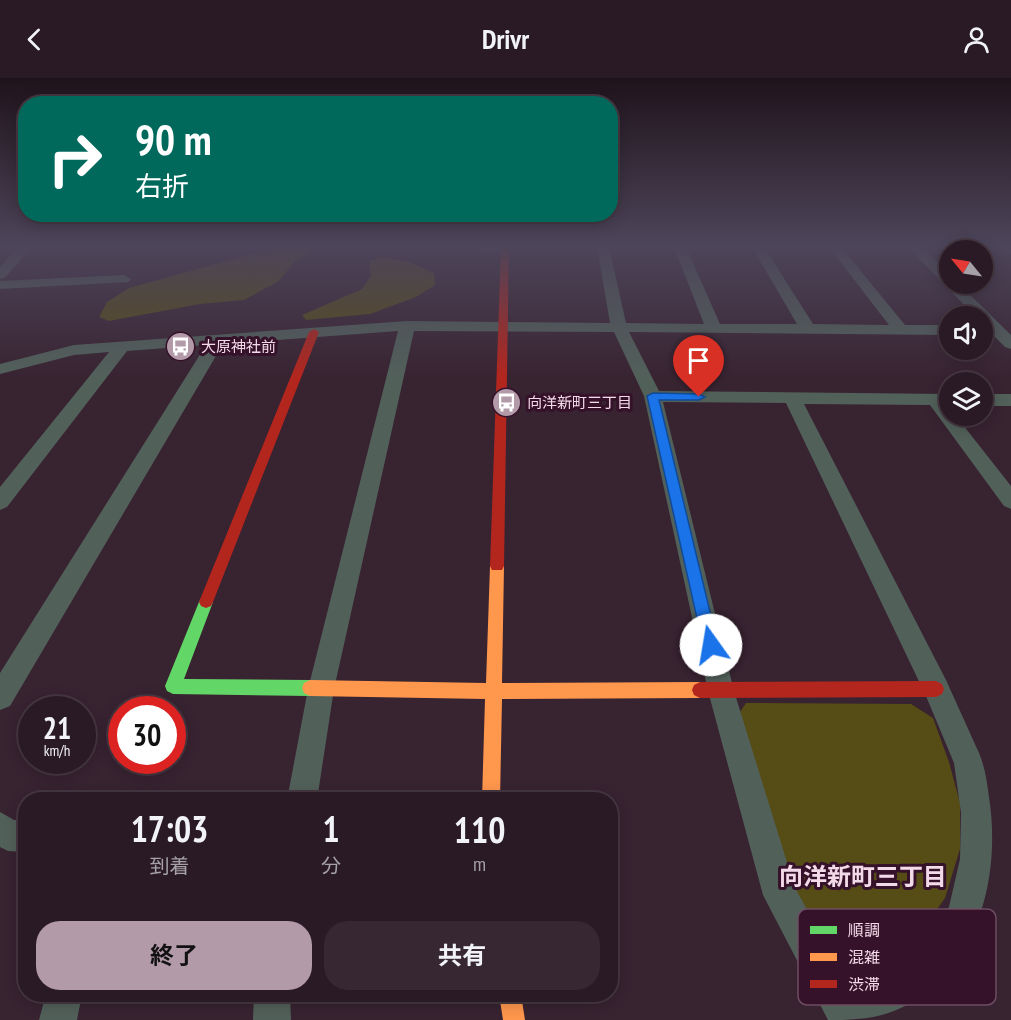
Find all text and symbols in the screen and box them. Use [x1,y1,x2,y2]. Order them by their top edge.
text: Drivr [482,22,529,56]
icon: back [18,23,51,56]
icon: person [960,23,993,56]
text: 90 m [135,112,212,167]
icon: right [36,120,114,198]
text: 右折 [135,169,189,203]
north arrow [939,240,993,294]
map controls [939,240,993,426]
button: sound [939,306,993,360]
bus stop icon: 大原神社前 [164,331,196,363]
pin [673,335,724,397]
place label: 大原神社前 [201,337,276,356]
icon: arrive [682,344,715,377]
button: layers [939,372,993,426]
bus stop icon: 向洋新町三丁目 [490,387,522,419]
place label: 向洋新町三丁目 [527,393,632,412]
position arrow [679,613,743,677]
speed limit sign: 30 [108,696,186,774]
text: 21 [43,708,71,747]
text: km/h [44,741,70,760]
text: 17:03 [131,805,209,852]
text: 1 [323,805,340,852]
text: 110 [454,806,505,853]
text: m [473,851,486,877]
text: 到着 [150,853,190,879]
text: 分 [321,853,341,879]
district label: 向洋新町三丁目 [779,861,947,892]
legend [798,909,996,1005]
text: 順調 [848,920,880,940]
button: 終了 [36,921,312,990]
button: 共有 [324,921,600,990]
text: 混雑 [848,947,880,967]
text: 渋滞 [848,974,880,994]

